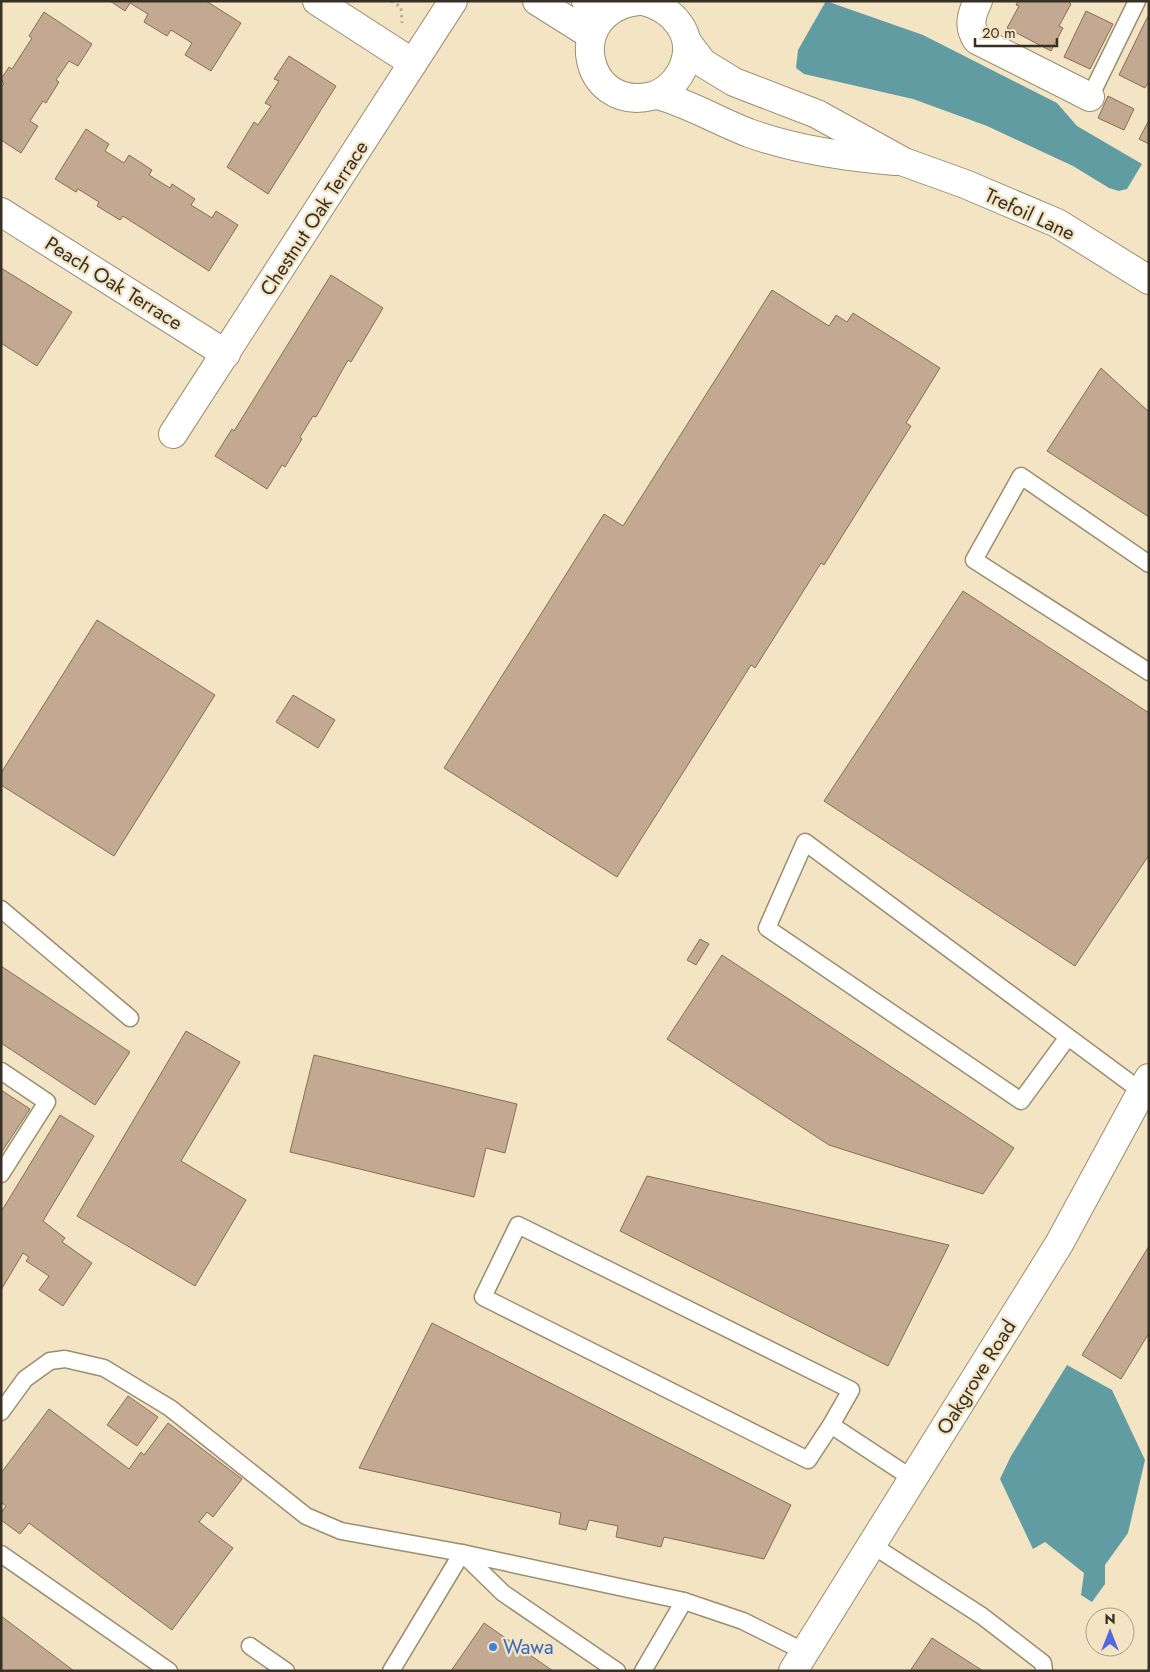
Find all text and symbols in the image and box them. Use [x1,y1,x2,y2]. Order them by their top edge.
scale bar [975,15,1058,47]
text: 20 m [982,22,1016,44]
street label: Chestnut Oak Terrace [253,135,376,302]
street label: Trefoil Lane [980,181,1080,248]
street label: Peach Oak Terrace [39,229,188,337]
street label: Oakgrove Road [930,1314,1023,1440]
north arrow [1085,1607,1135,1657]
text: N [1104,1609,1116,1629]
place label: Wawa [503,1633,554,1662]
marker: Wawa [487,1641,499,1653]

